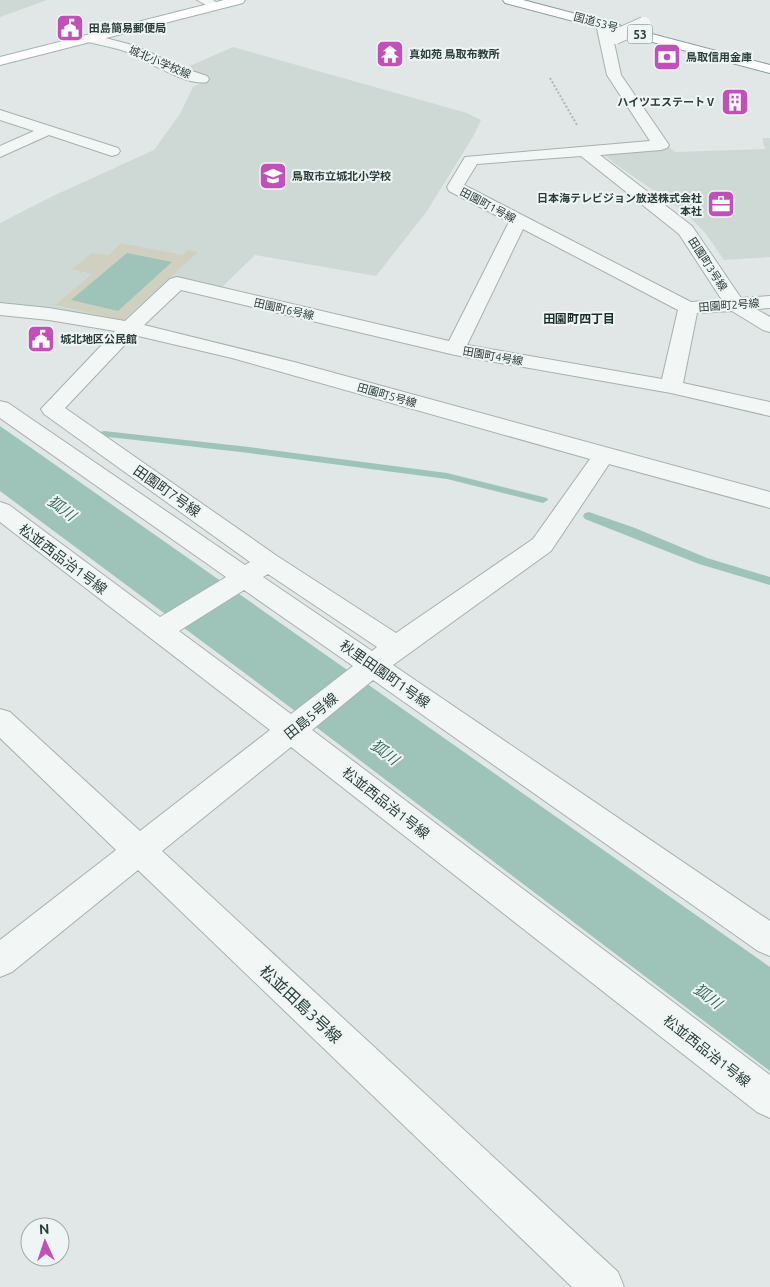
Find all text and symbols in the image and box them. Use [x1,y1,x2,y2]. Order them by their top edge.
street label: 国道53号 [573,10,619,34]
public building icon: 田島簡易郵便局 [55,13,85,43]
place label: 田島簡易郵便局 [89,22,166,34]
road number: 53 [628,24,652,44]
temple icon: 真如苑 鳥取布教所 [375,39,405,69]
bank icon: 鳥取信用金庫 [652,42,682,72]
street label: 城北小学校線 [127,44,193,80]
place label: 真如苑 鳥取布教所 [409,48,500,60]
place label: 鳥取信用金庫 [686,51,752,63]
building icon: ハイツエステートⅤ [720,87,750,117]
place label: ハイツエステートⅤ [617,96,716,108]
school or university icon: 鳥取市立城北小学校 [258,161,288,191]
place label: 鳥取市立城北小学校 [292,170,391,182]
street label: 田園町1号線 [458,185,518,225]
office icon: 日本海テレビジョン放送株式会社 本社 [706,189,736,219]
place label: 日本海テレビジョン放送株式会社 本社 [537,192,702,217]
street label: 田園町3号線 [686,235,730,293]
street label: 田園町6号線 [253,296,315,322]
street label: 田園町2号線 [698,297,760,313]
district label: 田園町四丁目 [543,312,615,325]
public building icon: 城北地区公民館 [26,324,56,354]
place label: 城北地区公民館 [60,333,137,345]
street label: 田園町4号線 [462,345,524,367]
street label: 田園町5号線 [356,381,418,409]
street label: 田園町7号線 [131,462,203,520]
water label: 狐川 [45,492,81,525]
street label: 松並西品治1号線 [16,521,110,597]
street label: 秋里田園町1号線 [337,637,433,711]
street label: 田島5号線 [281,690,341,742]
water label: 狐川 [368,736,404,769]
street label: 松並西品治1号線 [339,764,433,842]
street label: 松並田島3号線 [256,962,346,1046]
water label: 狐川 [691,980,727,1013]
street label: 松並西品治1号線 [660,1012,754,1090]
north arrow [20,1217,70,1267]
text: N [39,1221,50,1237]

